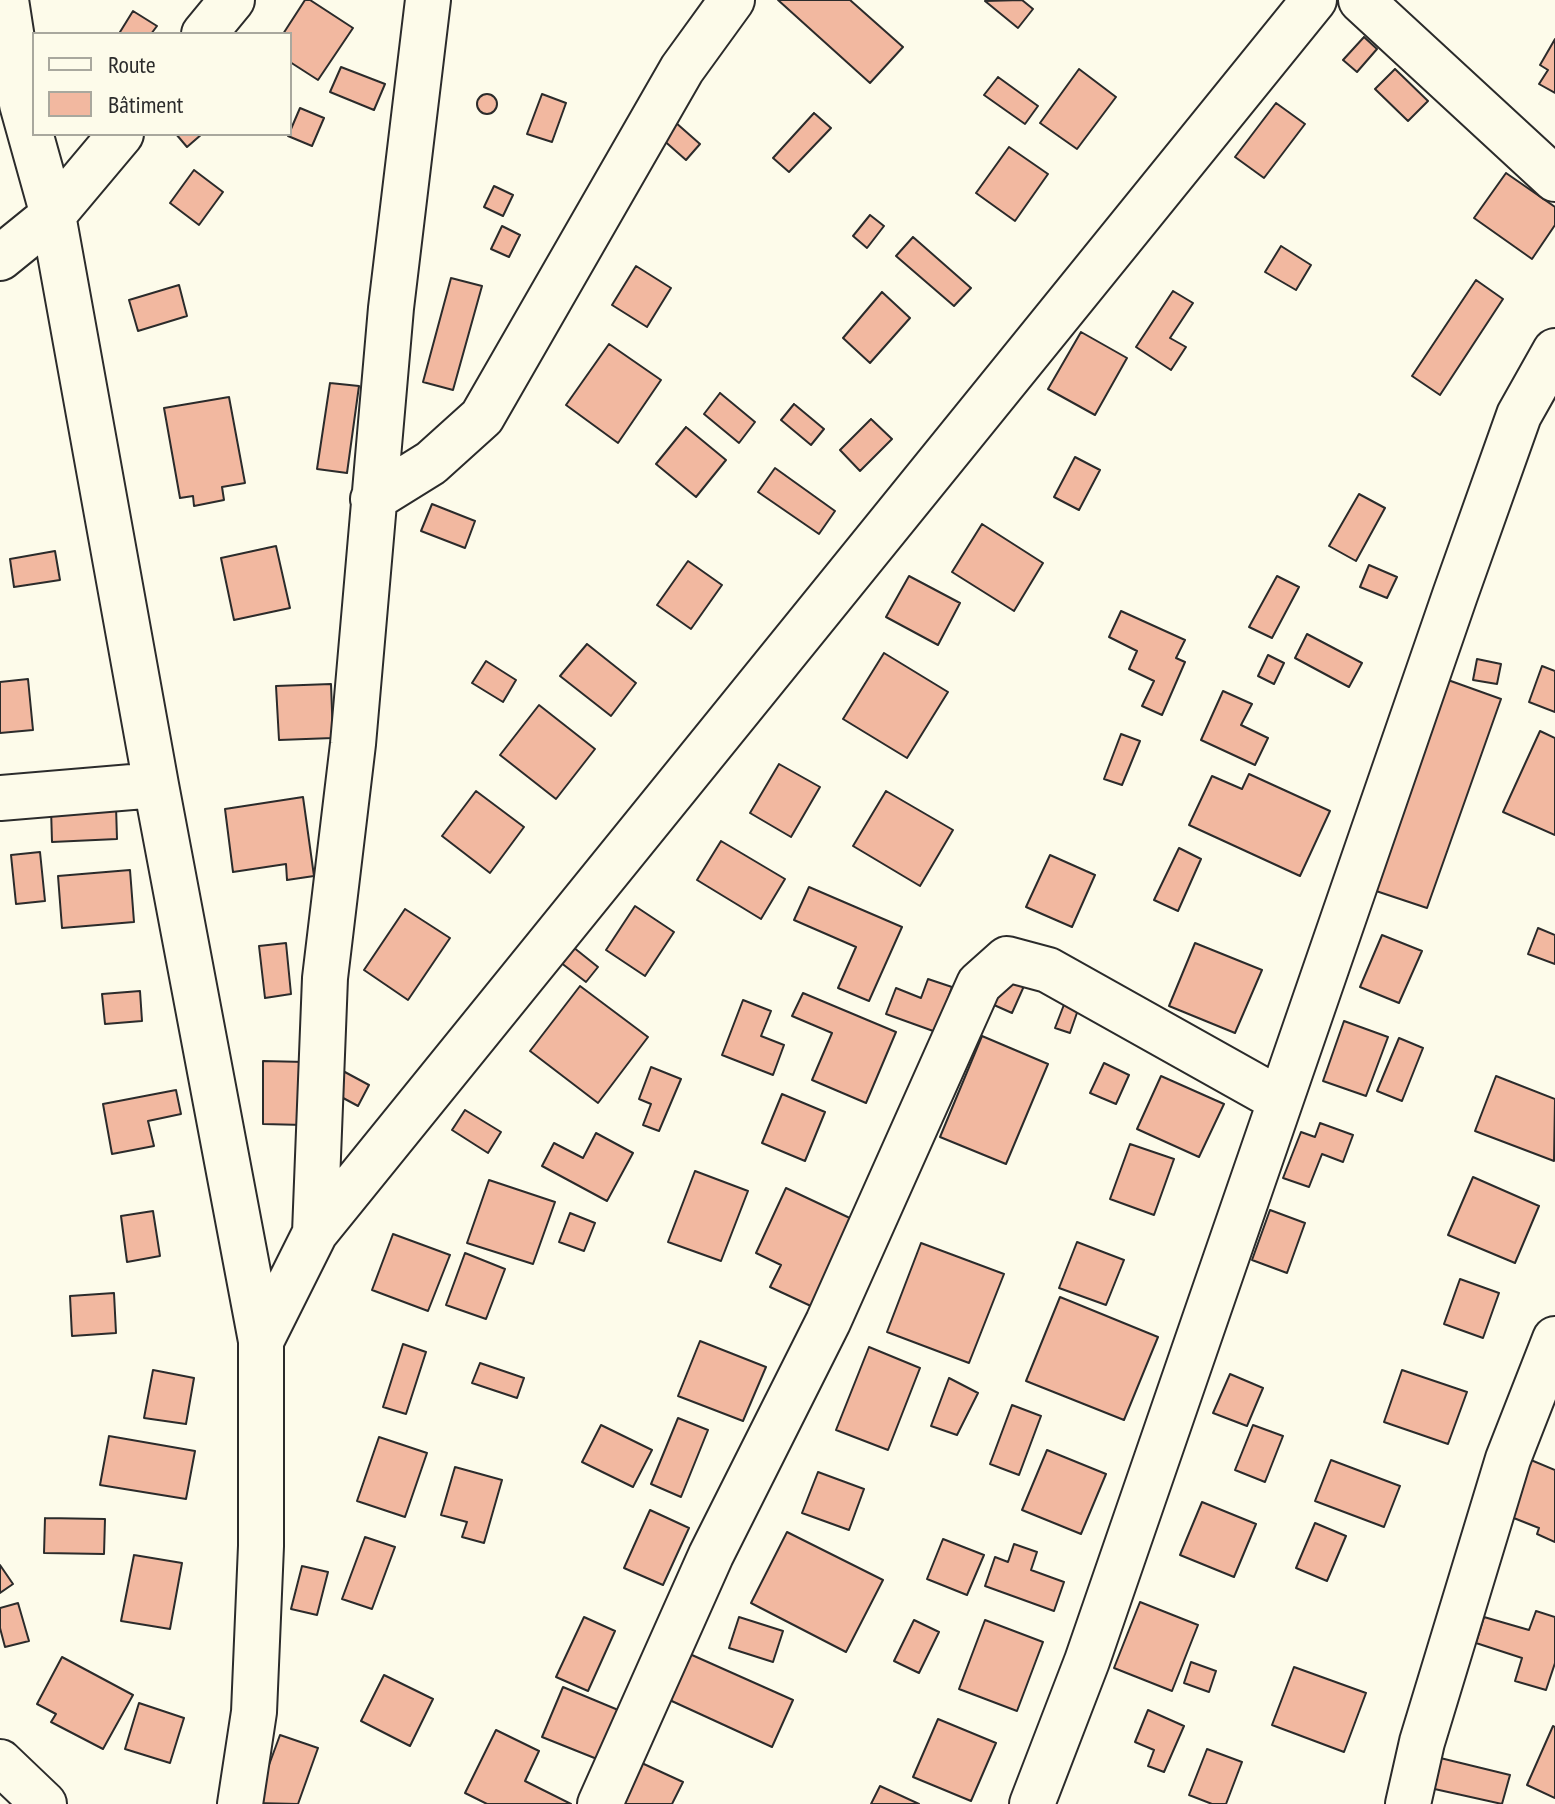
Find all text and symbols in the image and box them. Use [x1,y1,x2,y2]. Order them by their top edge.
legend [32,32,292,136]
text: Route [108,49,156,80]
text: Bâtiment [108,89,183,120]

